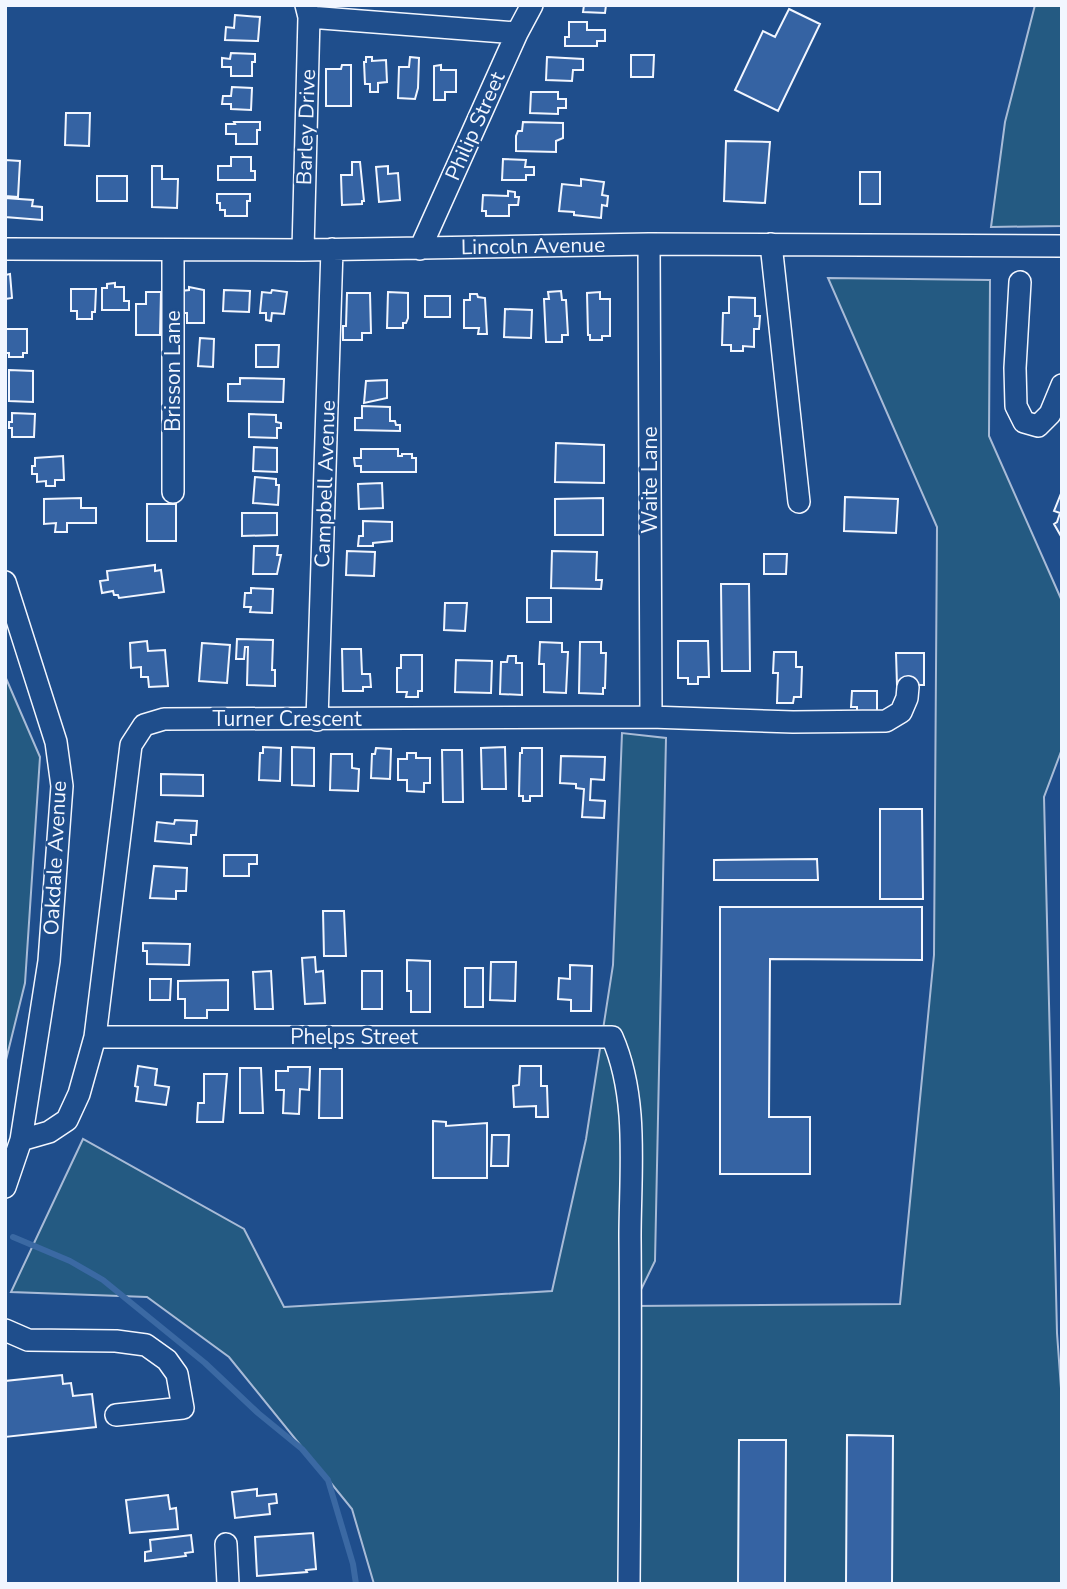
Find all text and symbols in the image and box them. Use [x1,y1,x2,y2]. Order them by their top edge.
street label: Philip Street [439,67,512,185]
street label: Barley Drive [290,69,322,185]
street label: Lincoln Avenue [461,231,605,261]
street label: Brisson Lane [159,310,187,432]
street label: Campbell Avenue [308,400,342,568]
street label: Waite Lane [636,426,664,534]
street label: Turner Crescent [212,705,362,733]
street label: Oakdale Avenue [37,780,73,936]
street label: Phelps Street [290,1023,418,1051]

